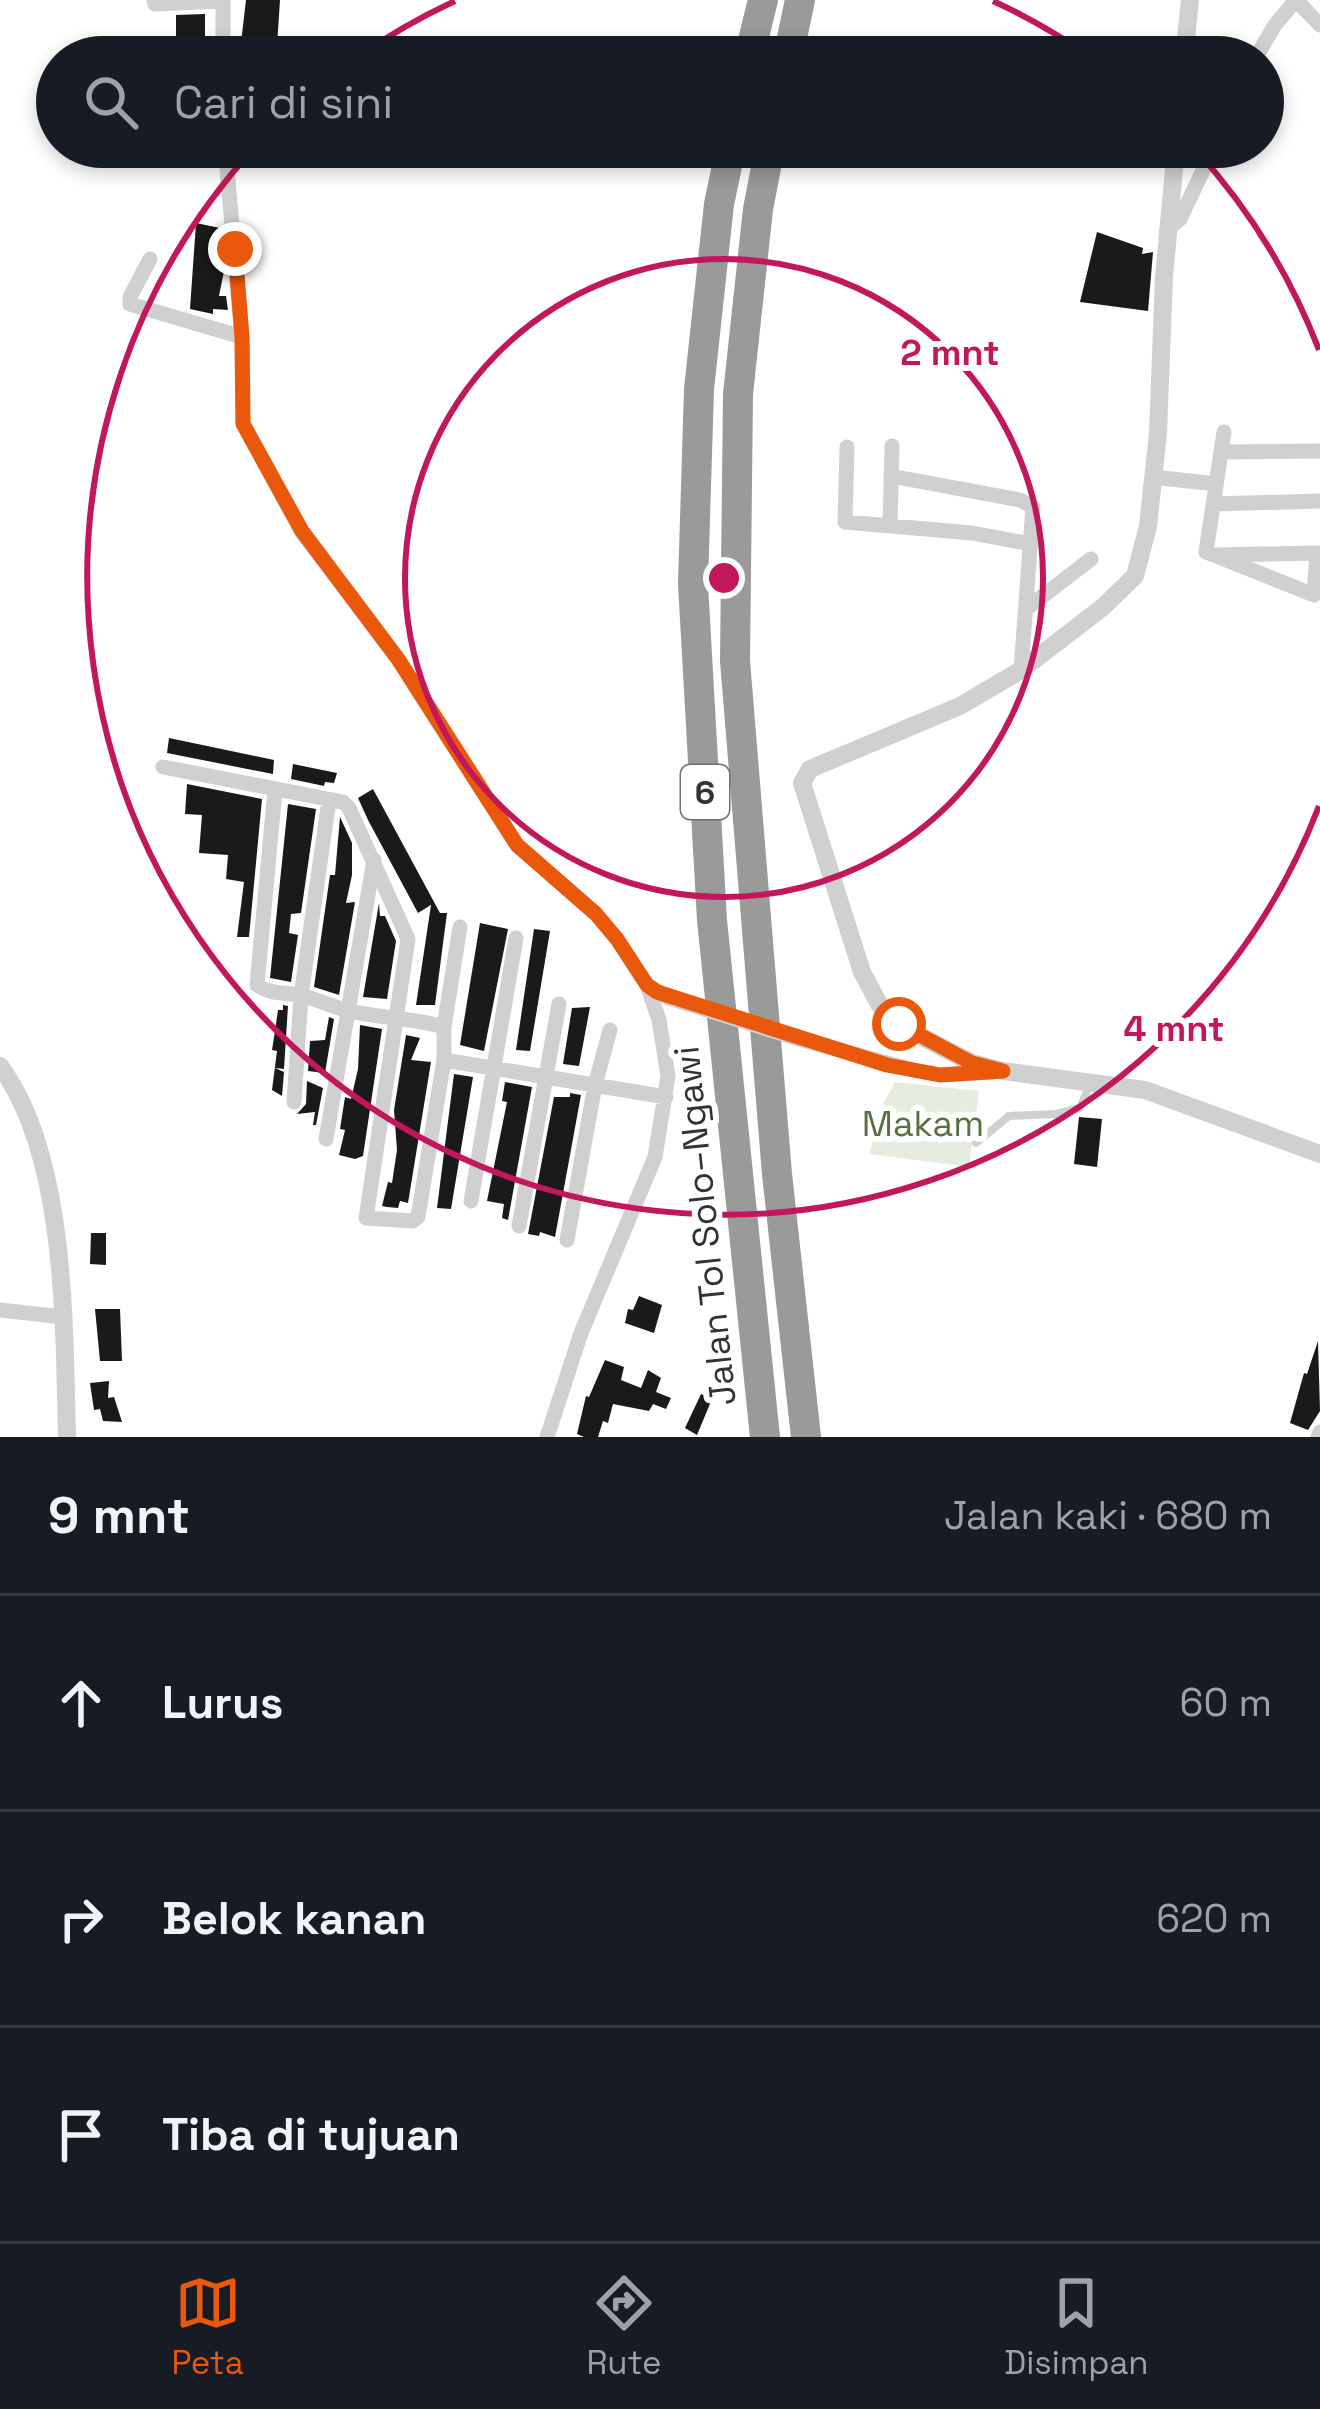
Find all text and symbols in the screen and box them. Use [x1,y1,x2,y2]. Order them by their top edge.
search box [36,36,1284,168]
icon: search [78,69,144,135]
text: Cari di sini [174,74,393,131]
route end [208,222,262,276]
text: 2 mnt [900,330,1000,376]
centre of rings [703,557,745,599]
road number: 6 [681,765,729,819]
route start [872,997,926,1051]
text: 4 mnt [1124,1006,1224,1052]
street label: Jalan Tol Solo–Ngawi [663,1044,747,1408]
park label: Makam [862,1101,984,1147]
text: 9 mnt [48,1483,190,1548]
text: Jalan kaki · 680 m [944,1491,1272,1540]
icon: ahead [48,1670,114,1736]
text: Lurus [162,1674,283,1731]
text: 60 m [1180,1678,1272,1727]
icon: right [48,1886,114,1952]
text: Belok kanan [162,1890,427,1947]
text: 620 m [1156,1894,1272,1943]
icon: arrive [48,2102,114,2168]
text: Tiba di tujuan [162,2106,460,2163]
tab: Peta [171,2270,244,2384]
tab: Rute [586,2270,662,2384]
tab: Disimpan [1004,2270,1149,2384]

